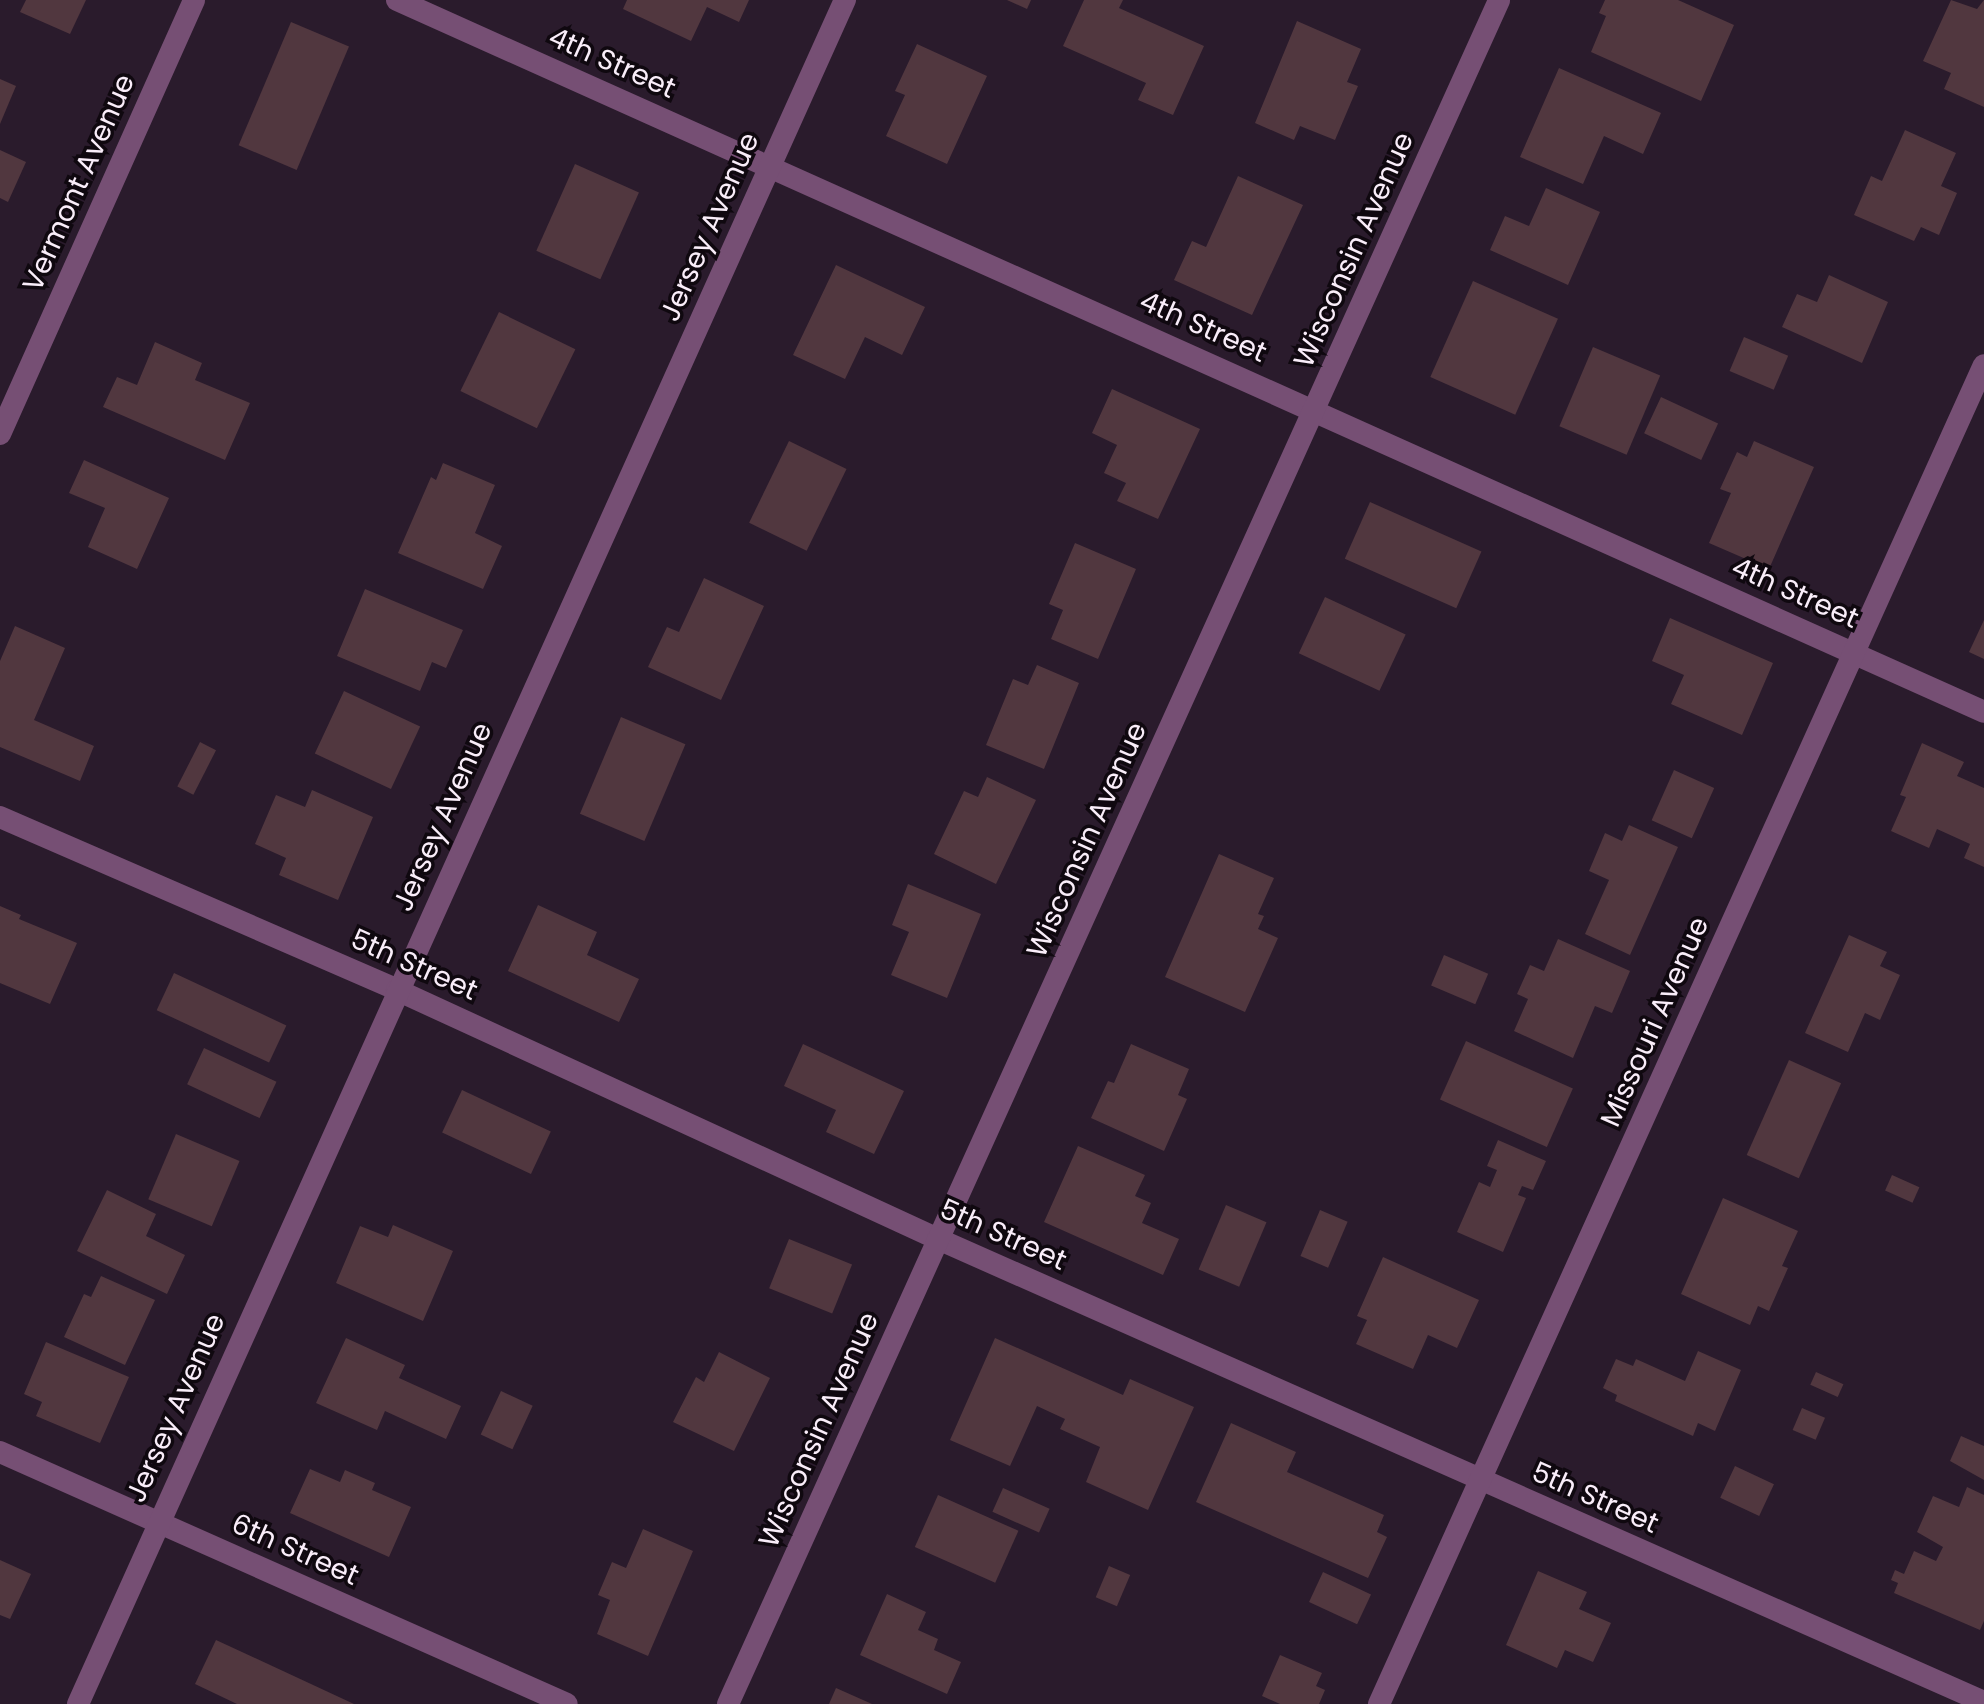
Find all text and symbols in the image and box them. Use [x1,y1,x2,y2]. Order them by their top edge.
street label: 4th Street [543,20,681,106]
street label: Vermont Avenue [16,69,142,297]
street label: Jersey Avenue [653,127,767,327]
street label: Wisconsin Avenue [1287,127,1421,373]
street label: 4th Street [1134,284,1272,370]
street label: 4th Street [1726,550,1864,636]
street label: Jersey Avenue [386,717,500,917]
street label: Wisconsin Avenue [1020,717,1154,963]
street label: Missouri Avenue [1594,912,1716,1132]
street label: 5th Street [345,922,483,1008]
street label: 5th Street [934,1192,1072,1278]
street label: Wisconsin Avenue [752,1307,886,1553]
street label: Jersey Avenue [119,1308,233,1508]
street label: 5th Street [1526,1455,1664,1541]
street label: 6th Street [226,1507,364,1593]

